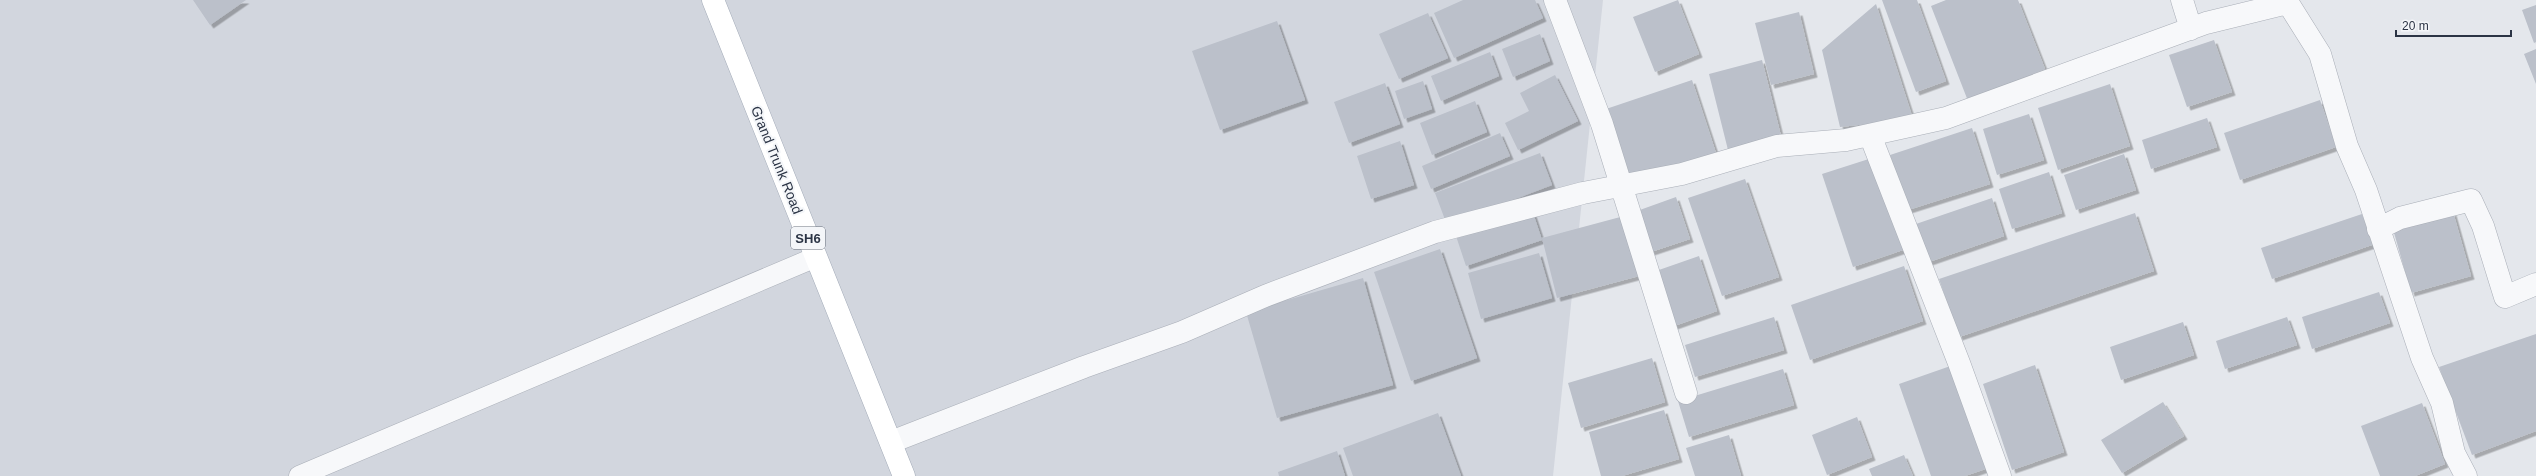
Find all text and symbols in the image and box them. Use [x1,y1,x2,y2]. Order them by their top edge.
scale bar [2396,12,2511,38]
text: 20 m [2402,19,2429,33]
street label: Grand Trunk Road [748,104,806,216]
road number: SH6 [791,227,825,249]

